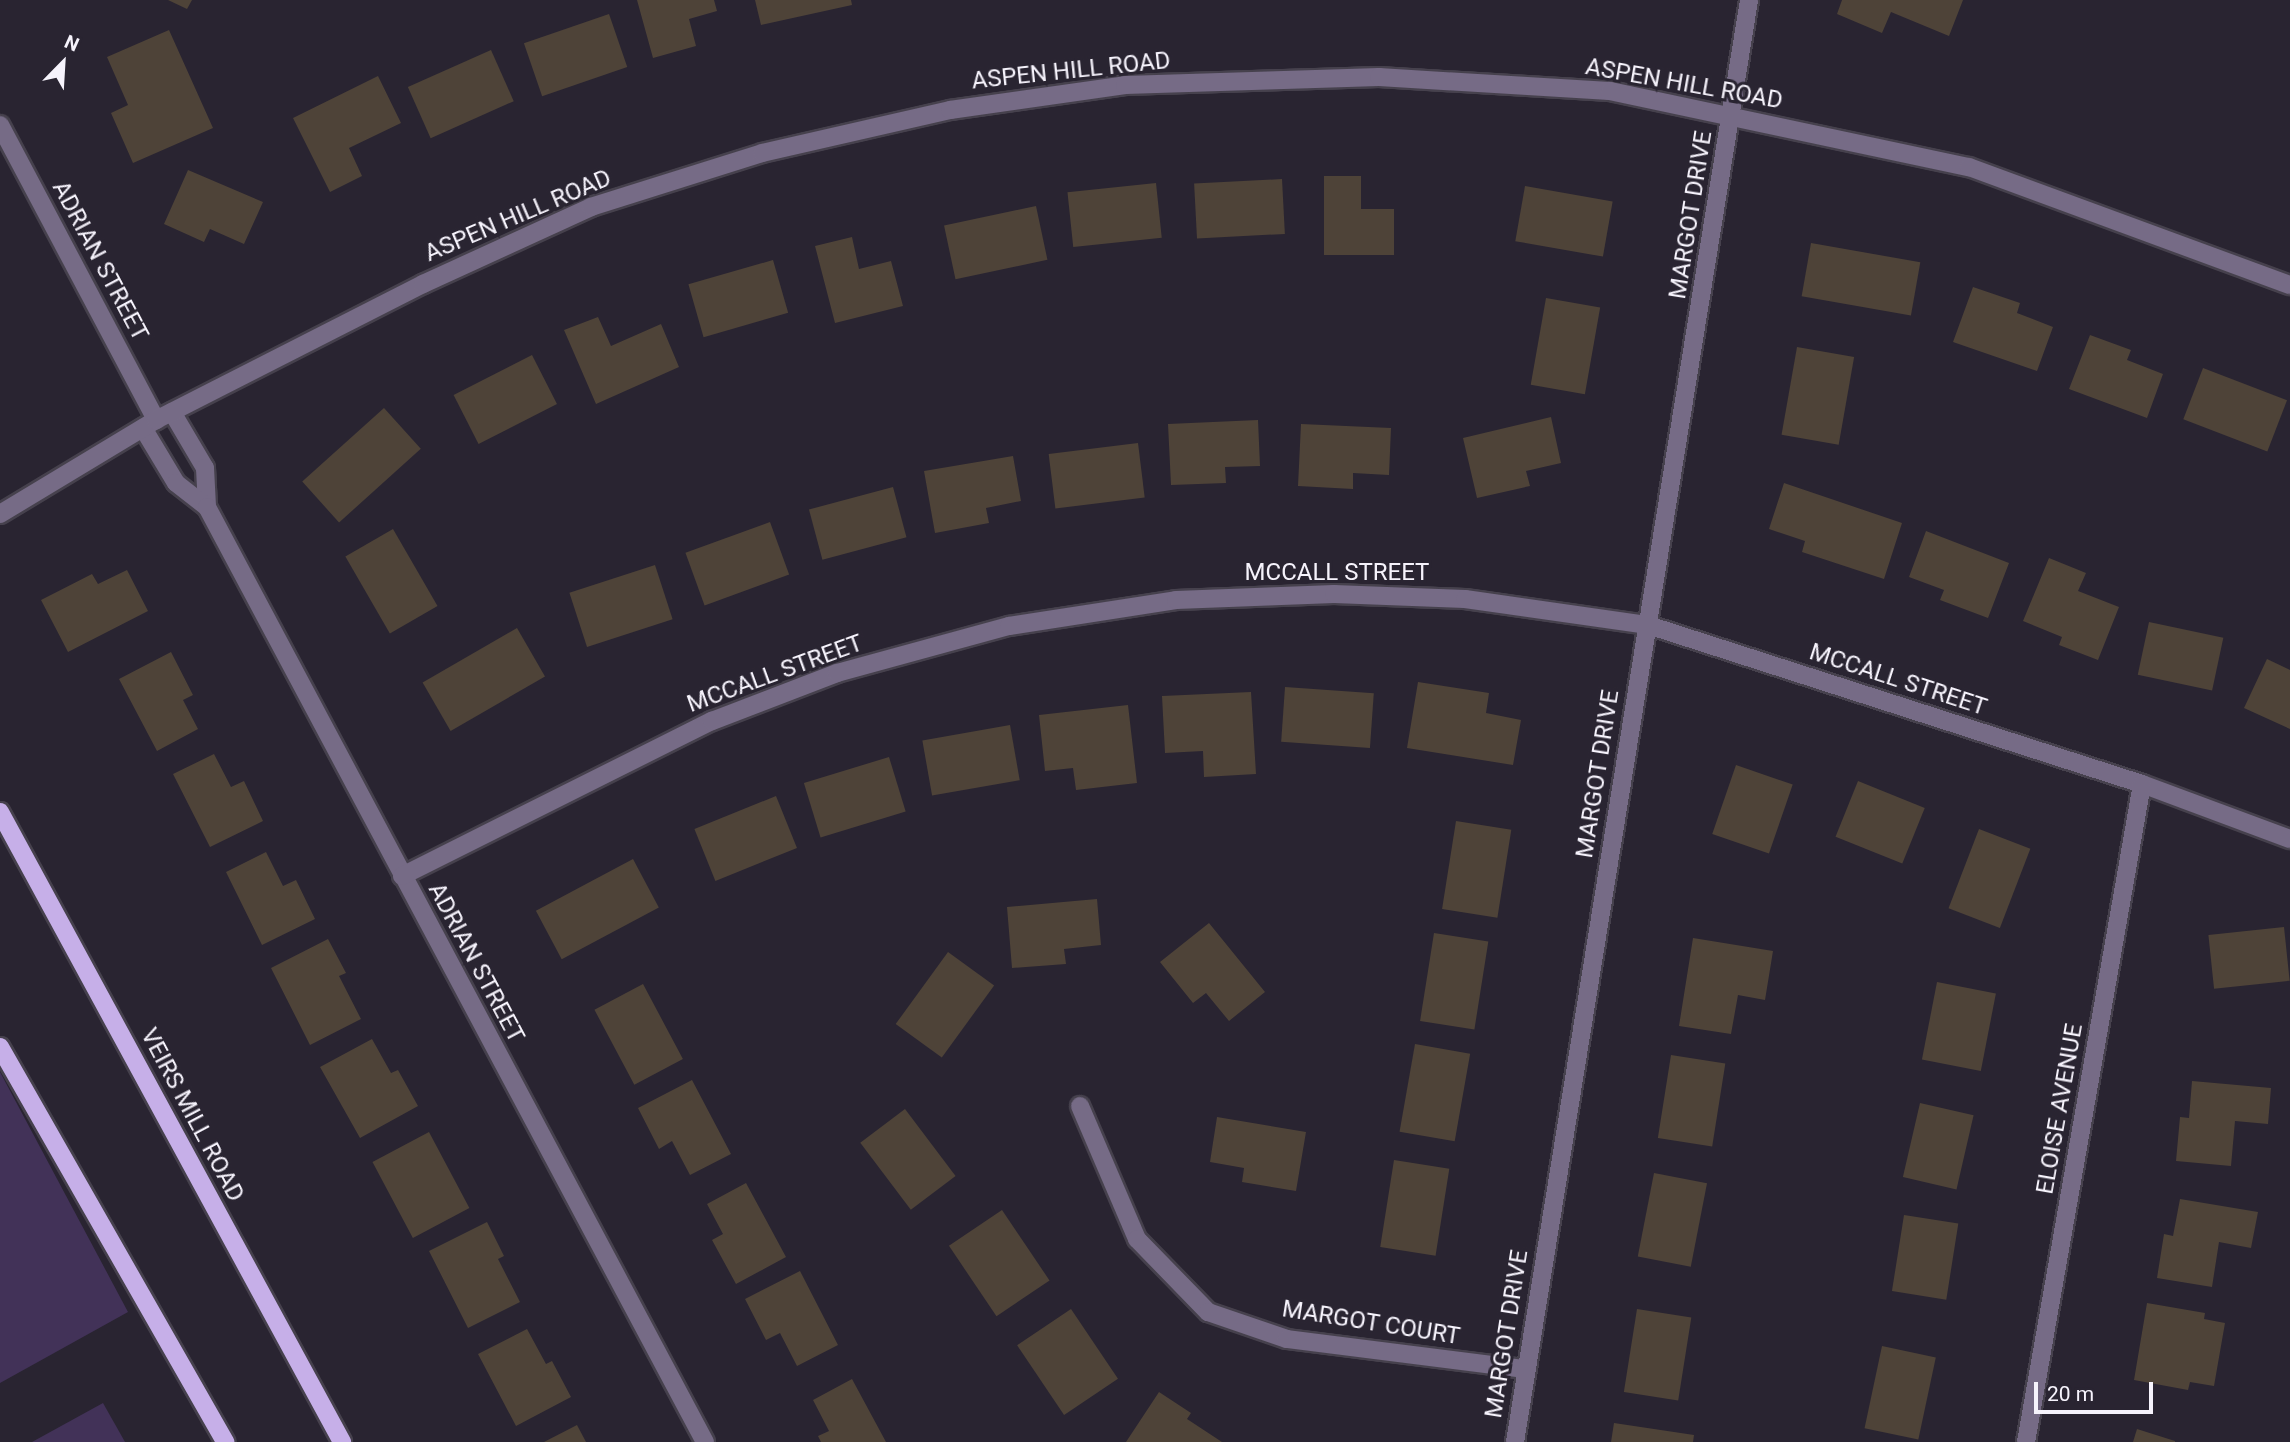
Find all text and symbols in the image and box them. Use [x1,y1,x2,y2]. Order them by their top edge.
north arrow [28,28,98,98]
text: N [61,30,83,57]
street label: ASPEN HILL ROAD [970,46,1172,96]
street label: ASPEN HILL ROAD [1583,52,1785,116]
street label: MARGOT DRIVE [1663,129,1719,301]
street label: ASPEN HILL ROAD [420,164,616,268]
street label: ADRIAN STREET [46,176,154,346]
street label: MCCALL STREET [1245,559,1429,587]
street label: MCCALL STREET [683,629,867,719]
street label: MCCALL STREET [1806,638,1990,722]
street label: MARGOT DRIVE [1570,688,1626,860]
street label: ADRIAN STREET [422,878,530,1048]
street label: ELOISE AVENUE [2031,1022,2089,1196]
street label: VEIRS MILL ROAD [134,1023,250,1207]
street label: MARGOT DRIVE [1479,1248,1535,1420]
street label: MARGOT COURT [1280,1295,1462,1351]
scale bar [2038,1368,2157,1412]
text: 20 m [2047,1382,2094,1406]

